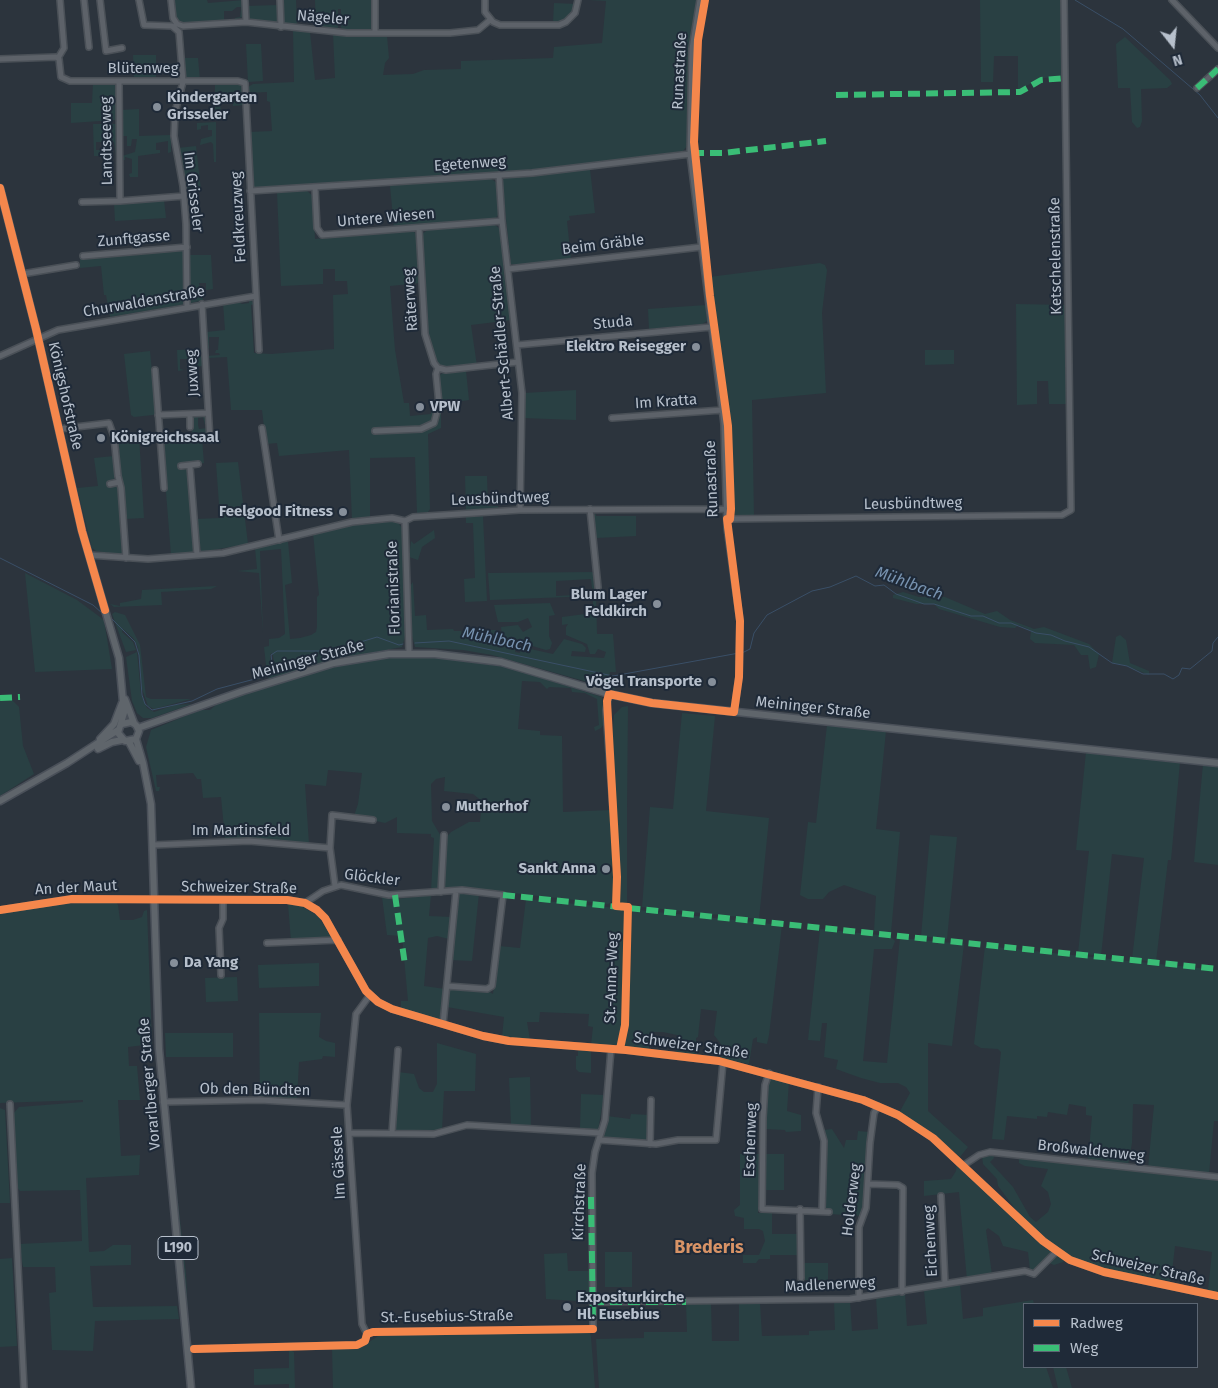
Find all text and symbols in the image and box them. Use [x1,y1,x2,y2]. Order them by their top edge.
street label: Nägeler [296,7,350,29]
north arrow [1148,20,1198,70]
street label: Runastraße [669,32,691,110]
text: N [1170,50,1184,69]
street label: Blütenweg [107,60,179,78]
place label: Kindergarten Grisseler [167,89,257,124]
street label: Landtseeweg [97,96,117,186]
marker: Kindergarten Grisseler [151,101,163,113]
street label: Im Grisseler [179,151,207,233]
street label: Egetenweg [433,152,507,176]
street label: Feldkreuzweg [228,171,250,263]
street label: Ketschelenstraße [1046,197,1066,315]
street label: Untere Wiesen [336,205,436,231]
street label: Zunftgasse [97,227,171,251]
street label: Beim Gräble [561,231,645,259]
street label: Albert-Schädler-Straße [486,265,518,421]
street label: Räterweg [400,268,422,332]
street label: Churwaldenstraße [82,282,206,322]
street label: Studa [592,312,634,334]
place label: Elektro Reisegger [566,338,686,356]
street label: Königshofstraße [44,340,86,452]
marker: Elektro Reisegger [690,341,702,353]
street label: Juxweg [183,349,203,397]
street label: Im Kratta [634,391,698,413]
place label: VPW [430,398,460,416]
marker: VPW [414,401,426,413]
place label: Königreichssaal [111,429,219,447]
marker: Königreichssaal [95,432,107,444]
street label: Runastraße [702,440,722,518]
street label: Leusbündtweg [450,488,550,510]
street label: Leusbündtweg [864,494,962,514]
place label: Feelgood Fitness [219,503,333,521]
marker: Feelgood Fitness [337,506,349,518]
street label: Florianistraße [383,541,405,635]
water label: Mühlbach [873,563,945,605]
place label: Blum Lager Feldkirch [571,586,647,621]
marker: Blum Lager Feldkirch [651,598,663,610]
water label: Mühlbach [460,623,534,657]
street label: Meininger Straße [250,636,366,684]
place label: Vögel Transporte [586,673,702,691]
marker: Vögel Transporte [706,676,718,688]
street label: Meininger Straße [755,693,871,723]
place label: Mutherhof [456,798,528,816]
marker: Mutherhof [440,801,452,813]
street label: Im Martinsfeld [192,822,290,840]
place label: Sankt Anna [519,860,596,878]
marker: Sankt Anna [600,863,612,875]
street label: Glöckler [343,866,401,890]
street label: An der Maut [34,877,118,899]
street label: Schweizer Straße [181,878,297,898]
street label: St.-Anna-Weg [601,932,623,1024]
place label: Da Yang [184,954,238,972]
marker: Da Yang [168,957,180,969]
street label: Vorarlberger Straße [135,1017,165,1151]
street label: Schweizer Straße [632,1029,750,1063]
street label: Ob den Bündten [199,1080,311,1100]
street label: Eschenweg [741,1102,761,1178]
street label: Im Gässele [328,1126,350,1200]
street label: Broßwaldenweg [1037,1136,1145,1166]
street label: Kirchstraße [570,1163,590,1241]
street label: Holderweg [839,1163,865,1237]
street label: Eichenweg [920,1205,942,1277]
road number: L190 [158,1236,198,1260]
district label: Brederis [674,1237,744,1259]
street label: Schweizer Straße [1090,1246,1206,1290]
street label: Madlenerweg [784,1274,876,1296]
place label: Expositurkirche Hl. Eusebius [577,1289,684,1324]
marker: Expositurkirche Hl. Eusebius [561,1301,573,1313]
legend [1023,1303,1198,1368]
street label: St.-Eusebius-Straße [381,1307,513,1327]
text: Radweg [1070,1314,1123,1332]
text: Weg [1070,1339,1098,1357]

